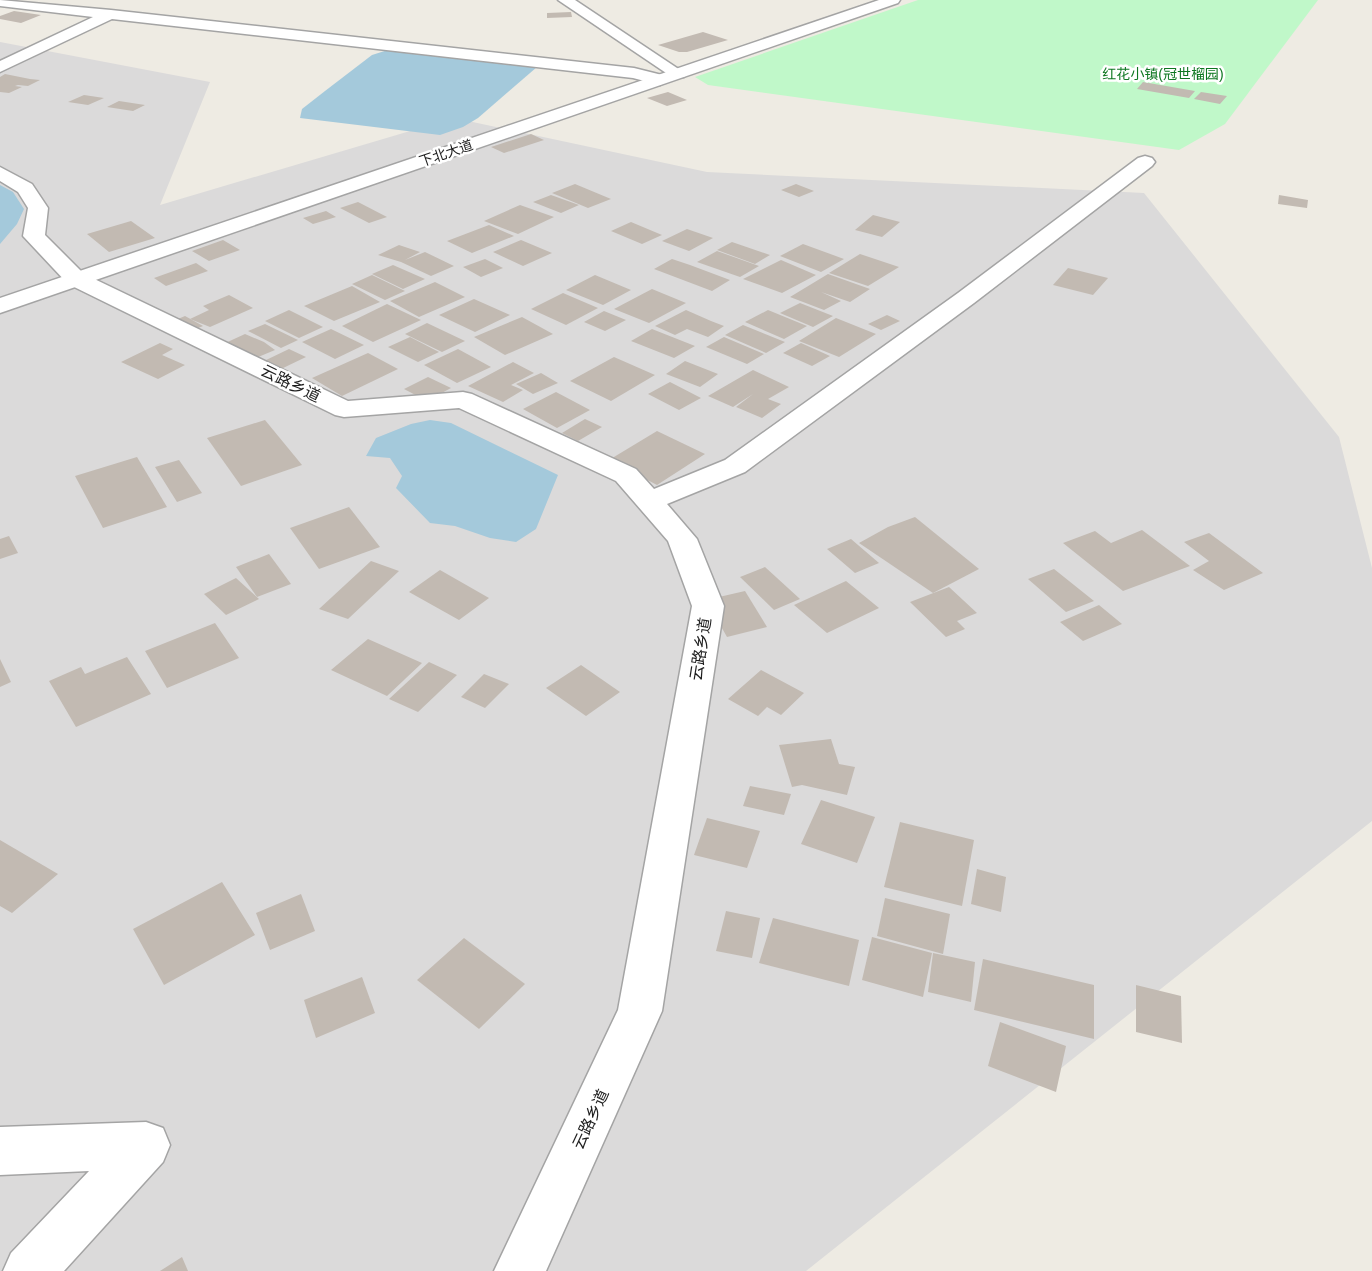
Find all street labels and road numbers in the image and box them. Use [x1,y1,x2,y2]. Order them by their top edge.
street label: 下北大道 [417,136,475,170]
street label: 云路乡道 [258,362,323,405]
street label: 云路乡道 [687,616,714,682]
street label: 云路乡道 [569,1087,612,1152]

